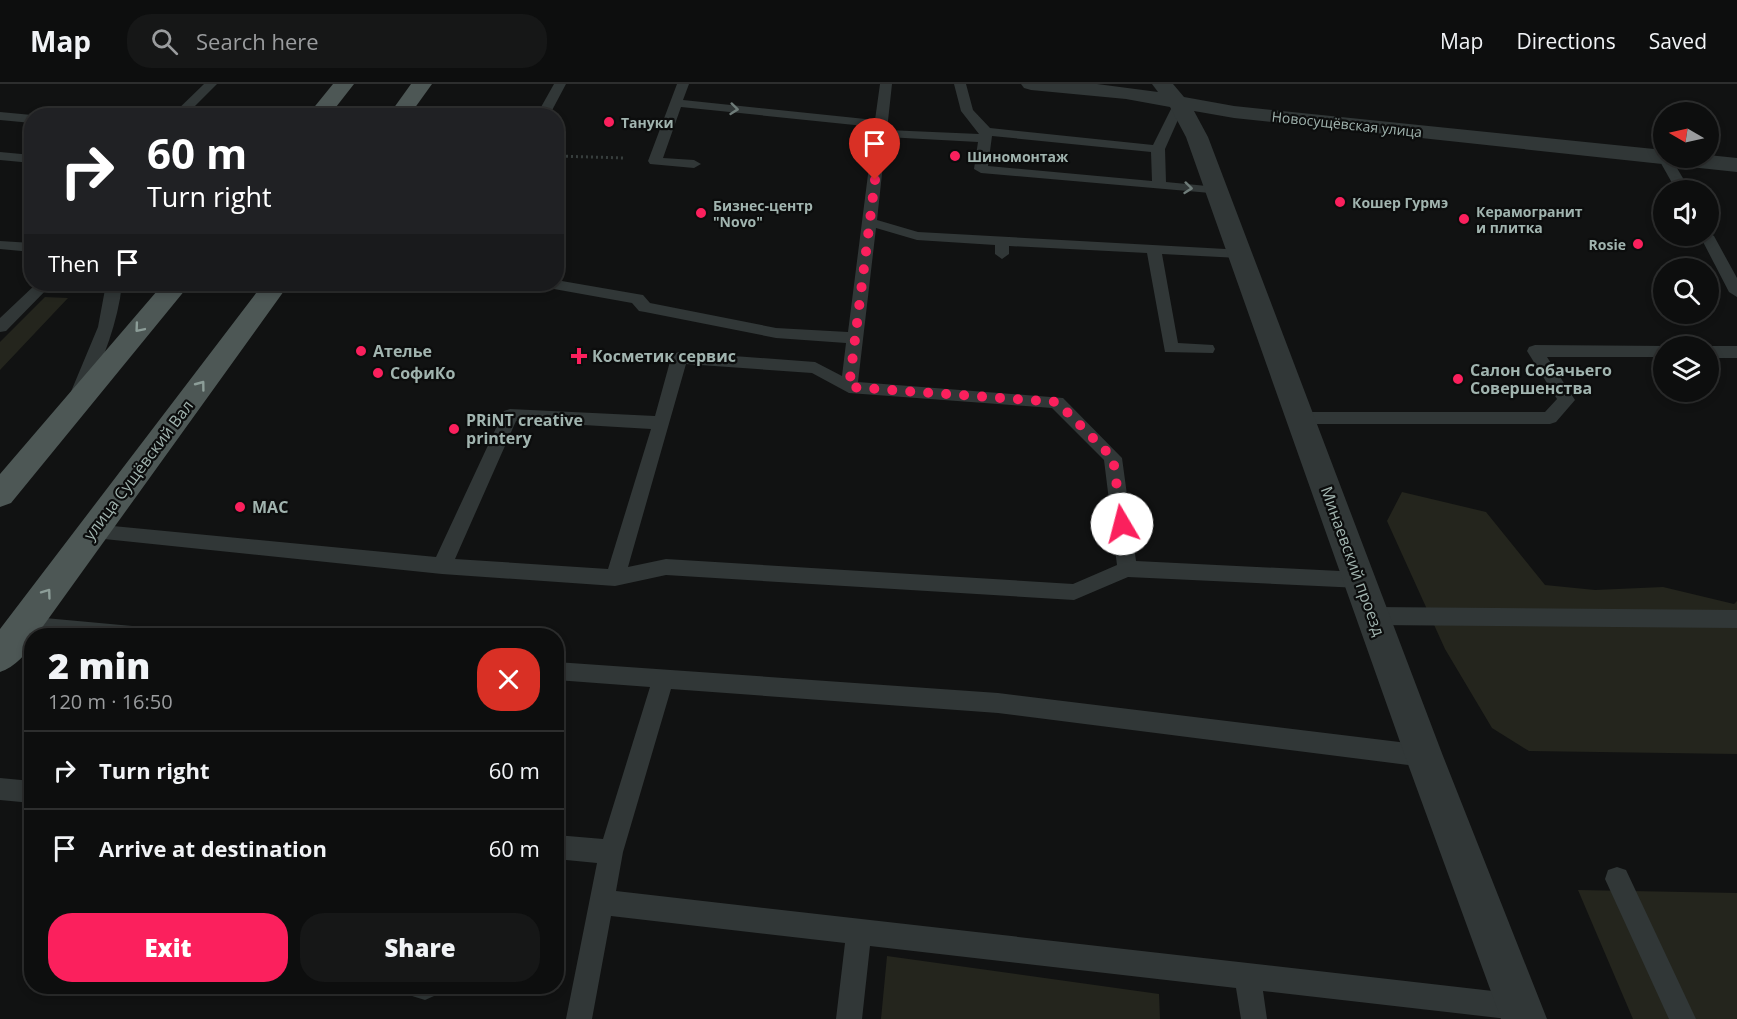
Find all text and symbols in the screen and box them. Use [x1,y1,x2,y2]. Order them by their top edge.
search box [127,14,547,68]
text: Map [30,22,91,60]
icon: search [148,25,181,58]
text: Search here [196,26,319,56]
text: Map [1440,27,1483,55]
text: Directions [1516,27,1616,55]
text: Saved [1649,27,1707,55]
one-way arrow [730,102,739,115]
north arrow [1653,102,1719,168]
map controls [1653,102,1719,402]
street label: Новосущёвская улица [1271,107,1423,141]
place label: Тануки [621,113,674,132]
marker: Тануки [602,115,616,129]
pin [849,118,900,180]
text: 60 m [147,124,247,181]
icon: arrive [858,127,891,160]
icon: right [48,132,126,210]
place label: Шиномонтаж [967,147,1069,166]
marker: Шиномонтаж [948,149,962,163]
text: Turn right [147,178,272,215]
button: sound [1653,180,1719,246]
one-way arrow [1183,182,1192,194]
place label: Кошер Гурмэ [1352,193,1448,212]
marker: Кошер Гурмэ [1333,195,1347,209]
place label: Бизнес-центр "Novo" [713,196,813,231]
place label: Керамогранит и плитка [1476,202,1583,237]
marker: Бизнес-центр "Novo" [694,206,708,220]
marker: Керамогранит и плитка [1457,212,1471,226]
place label: Rosie [1589,235,1626,254]
marker: Rosie [1631,237,1645,251]
icon: arrive [111,246,144,279]
text: Then [48,248,99,278]
button: search [1653,258,1719,324]
one-way arrow [135,321,146,332]
button: layers [1653,336,1719,402]
place label: Ателье [373,340,432,362]
marker: Ателье [354,344,368,358]
place label: Косметик сервис [592,345,736,367]
marker: Косметик сервис [570,347,588,365]
place label: Салон Собачьего Совершенства [1470,359,1612,399]
place label: СофиКо [390,362,455,384]
marker: СофиКо [371,366,385,380]
marker: Салон Собачьего Совершенства [1451,372,1465,386]
one-way arrow [193,381,204,392]
street label: улица Сущёвский Вал [78,396,198,544]
place label: PRiNT creative printery [466,409,583,449]
marker: PRiNT creative printery [447,422,461,436]
street label: Минаевский проезд [1316,483,1390,639]
position arrow [1090,492,1154,556]
place label: MAC [252,496,288,518]
marker: MAC [233,500,247,514]
one-way arrow [40,588,51,599]
text: 2 min [48,641,150,690]
button: close [477,648,540,711]
text: 120 m · 16:50 [48,688,173,715]
icon: right [48,754,81,787]
text: Turn right [99,755,210,785]
text: 60 m [489,755,540,785]
icon: arrive [48,832,81,865]
text: Arrive at destination [99,833,327,863]
text: 60 m [489,833,540,863]
button: Exit [48,913,288,982]
button: Share [300,913,540,982]

